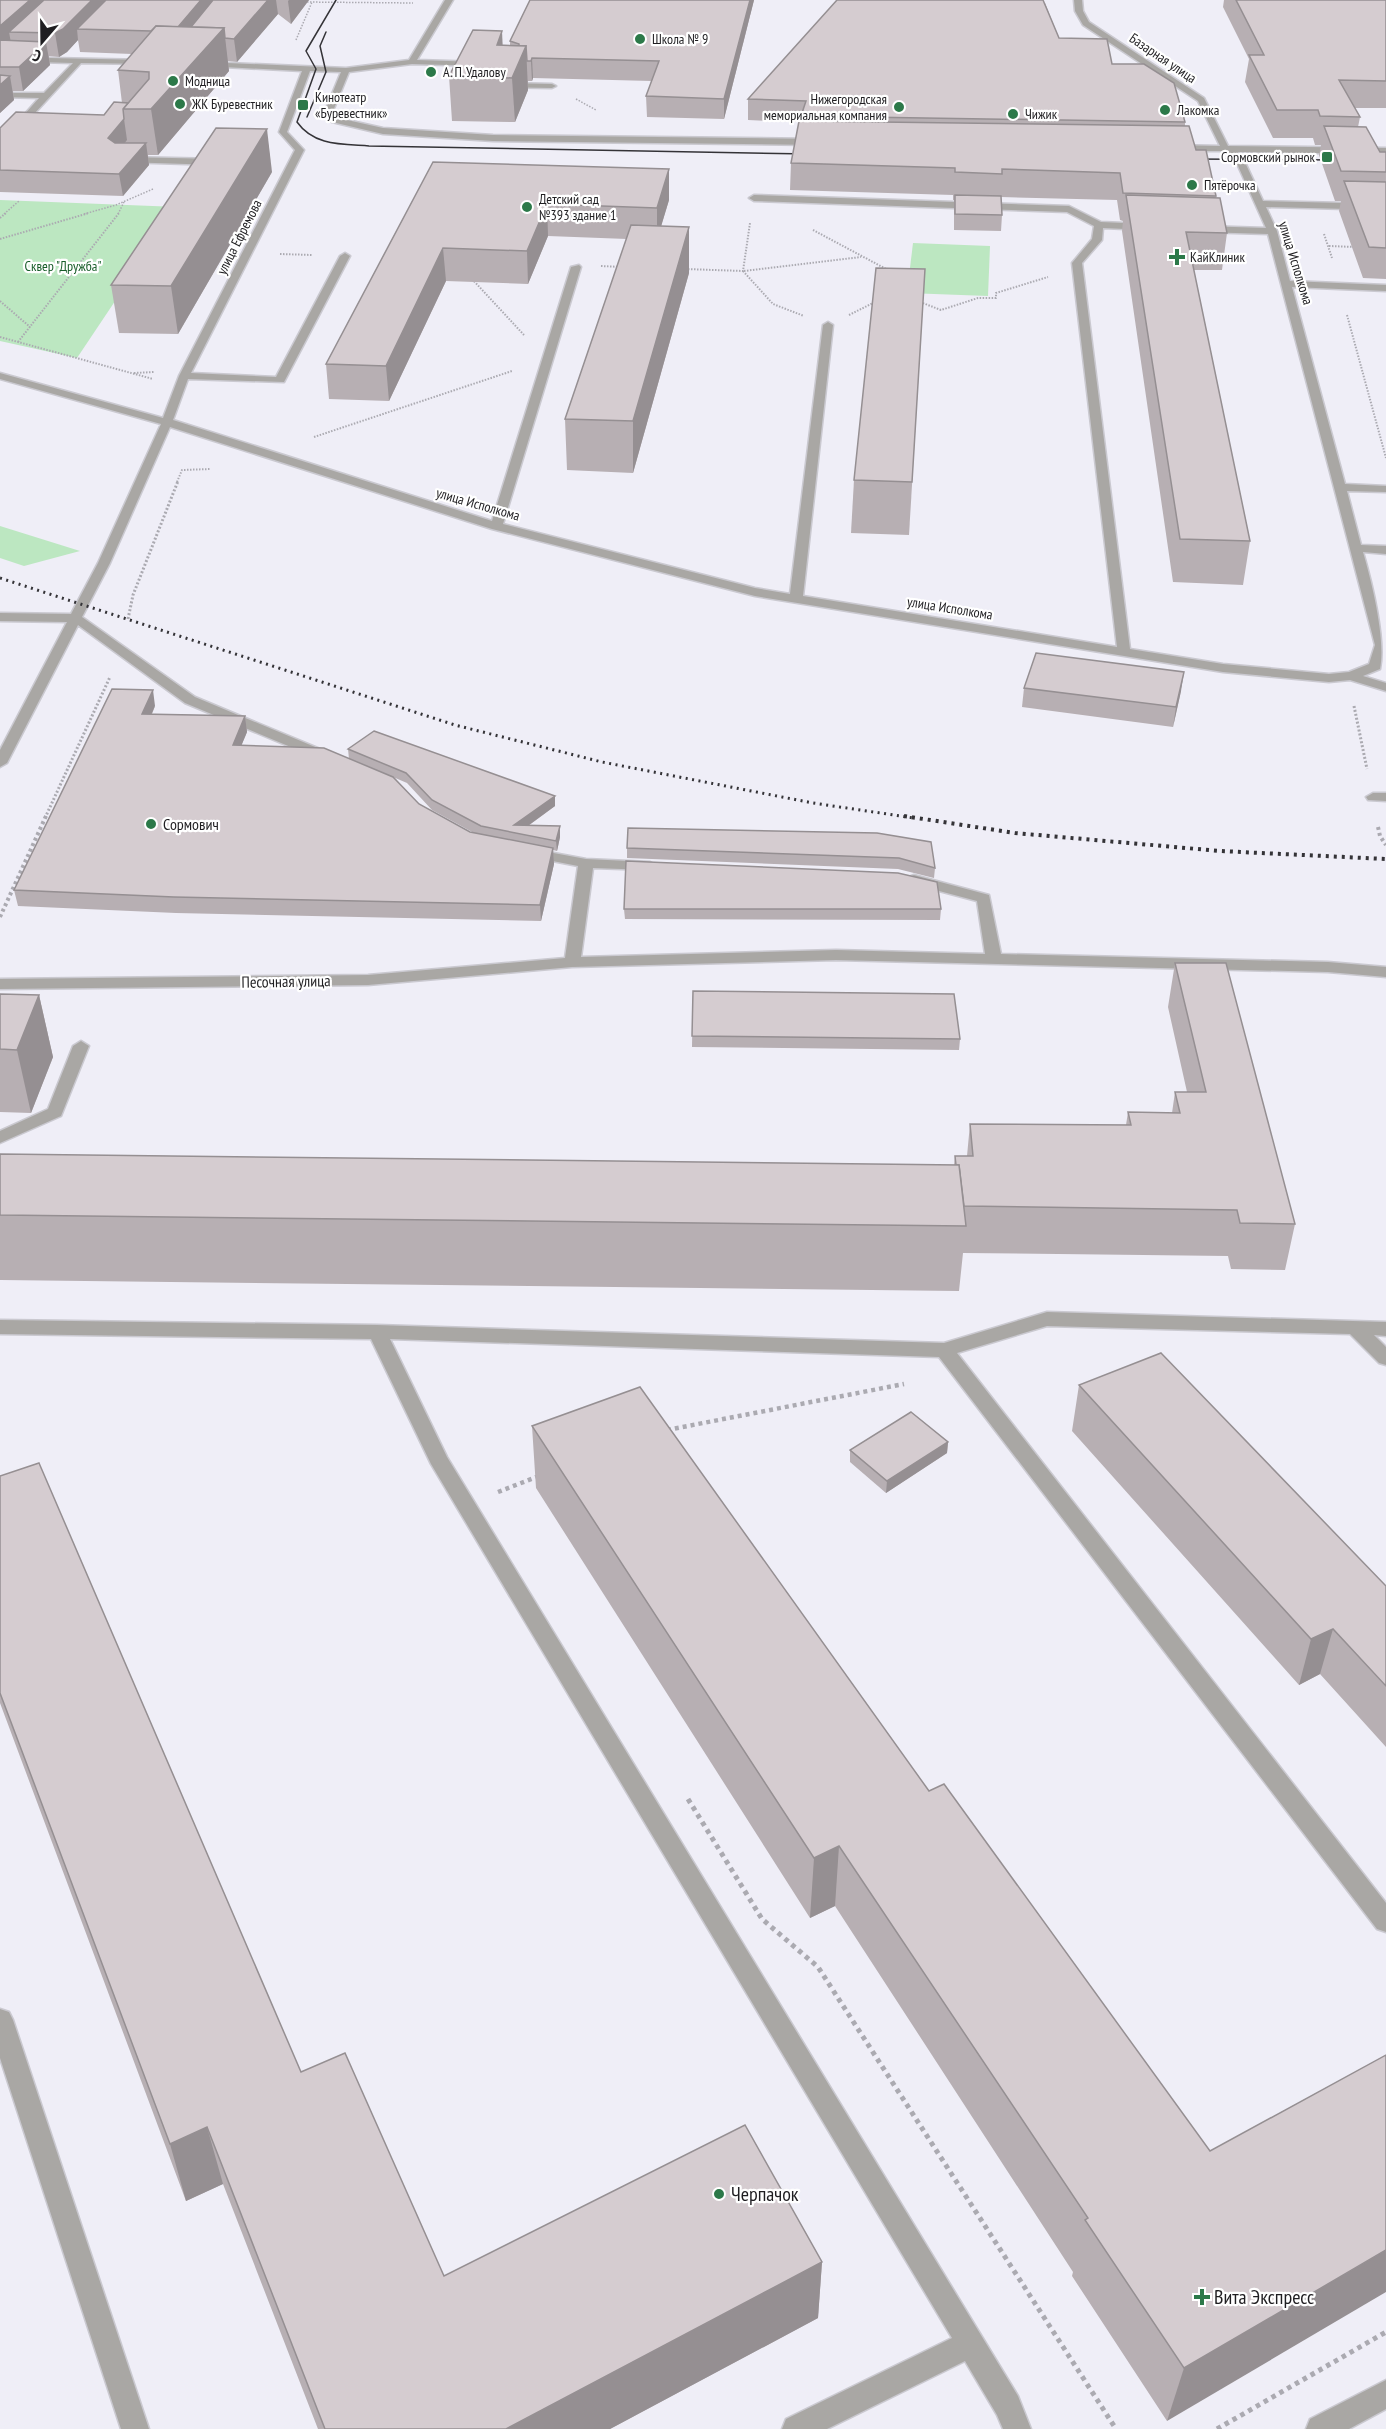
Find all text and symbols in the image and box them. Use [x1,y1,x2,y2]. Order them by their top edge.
north arrow [12,12,72,72]
street label: Базарная улица [1126,29,1200,87]
place label: Школа № 9 [652,30,708,48]
marker: Школа № 9 [633,32,647,46]
text: С [29,45,44,67]
place label: А. П. Удалову [443,63,506,81]
marker: А. П. Удалову [424,65,438,79]
place label: Модница [185,72,230,90]
marker: Модница [166,74,180,88]
place label: Кинотеатр «Буревестник» [315,88,387,122]
place label: Нижегородская мемориальная компания [764,90,887,124]
place label: ЖК Буревестник [191,95,273,113]
marker: ЖК Буревестник [173,97,187,111]
marker: Кинотеатр «Буревестник» [296,98,310,112]
marker: Нижегородская мемориальная компания [892,100,906,114]
place label: Лакомка [1176,101,1219,119]
marker: Лакомка [1158,103,1172,117]
place label: Чижик [1025,105,1058,123]
marker: Чижик [1006,107,1020,121]
place label: Сормовский рынок [1221,148,1316,166]
marker: Сормовский рынок [1320,150,1334,164]
place label: Пятёрочка [1204,176,1256,194]
marker: Пятёрочка [1185,178,1199,192]
place label: Детский сад №393 здание 1 [539,190,616,224]
street label: улица Ефремова [212,196,266,278]
marker: Детский сад №393 здание 1 [520,200,534,214]
street label: улица Исполкома [1275,219,1317,307]
marker: КайКлиник [1168,248,1186,266]
place label: КайКлиник [1190,248,1246,266]
park label: Сквер "Дружба" [25,257,101,275]
street label: улица Исполкома [434,483,522,525]
street label: улица Исполкома [906,592,994,624]
place label: Сормович [163,814,219,834]
marker: Сормович [144,817,158,831]
street label: Песочная улица [241,970,331,992]
place label: Черпачок [731,2181,799,2207]
marker: Черпачок [712,2187,726,2201]
place label: Вита Экспресс [1214,2284,1314,2310]
marker: Вита Экспресс [1195,2290,1209,2304]

